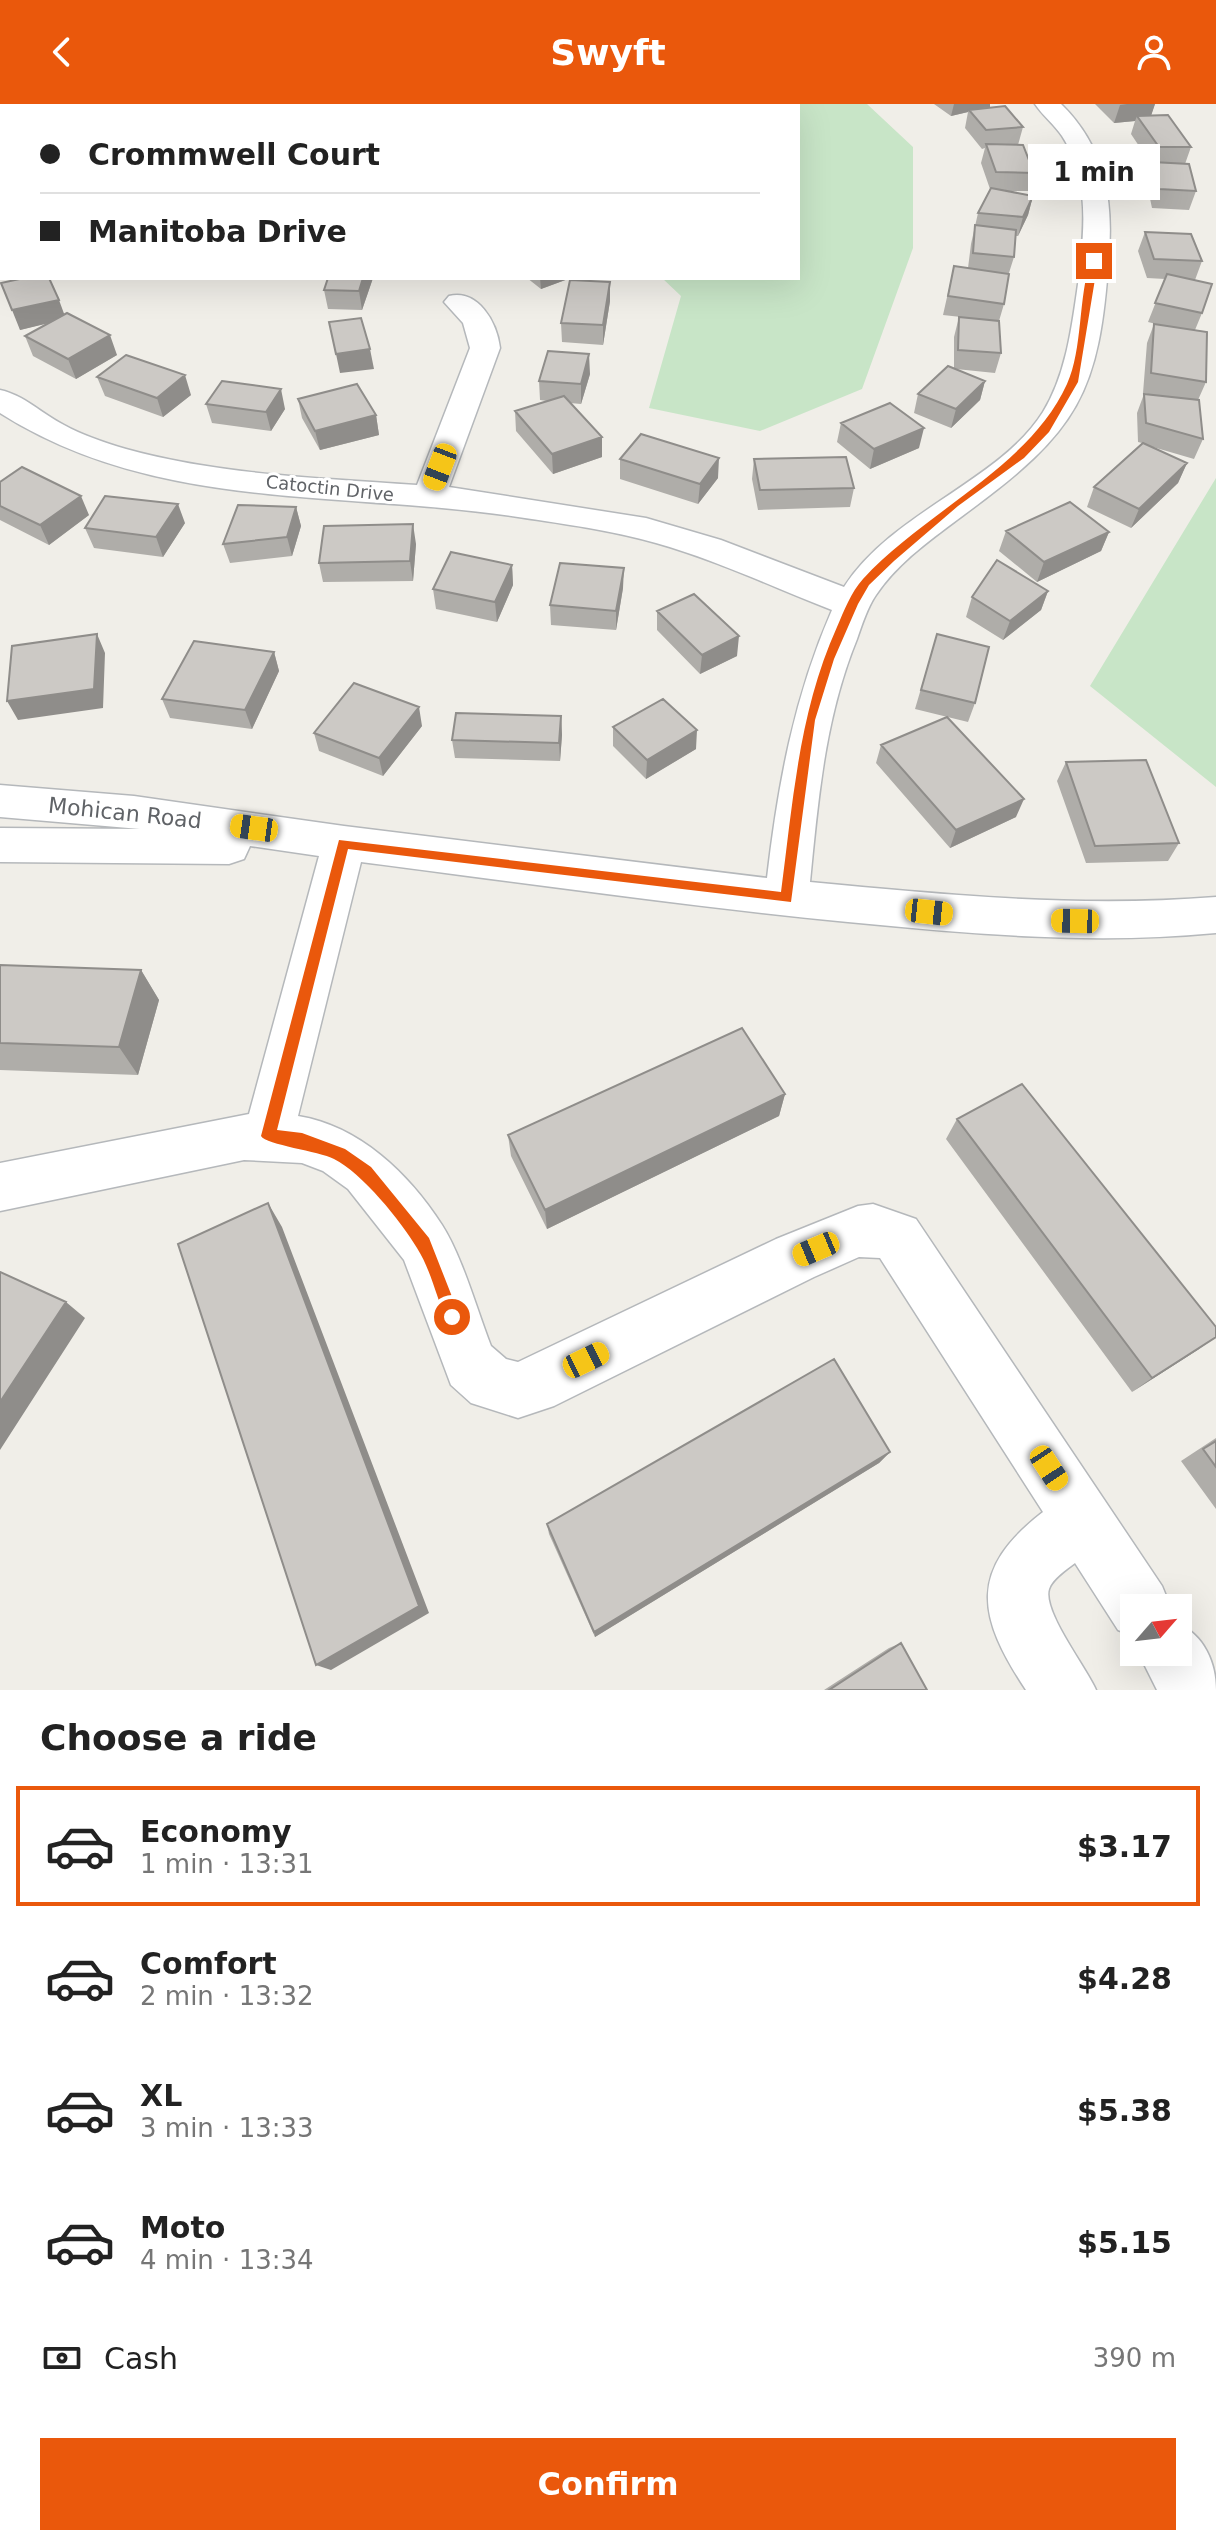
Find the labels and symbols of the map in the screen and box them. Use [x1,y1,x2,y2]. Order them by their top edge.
callout: 1 min [1028,145,1160,201]
route end [1076,243,1112,279]
car [420,440,460,494]
street label: Catoctin Drive [265,471,395,505]
street label: Mohican Road [47,793,203,833]
car [229,813,279,843]
car [904,898,954,926]
car [1051,909,1099,933]
car [789,1229,843,1269]
route start [434,1299,470,1335]
car [559,1339,613,1381]
car [1026,1441,1072,1495]
north arrow [1120,1594,1192,1666]

